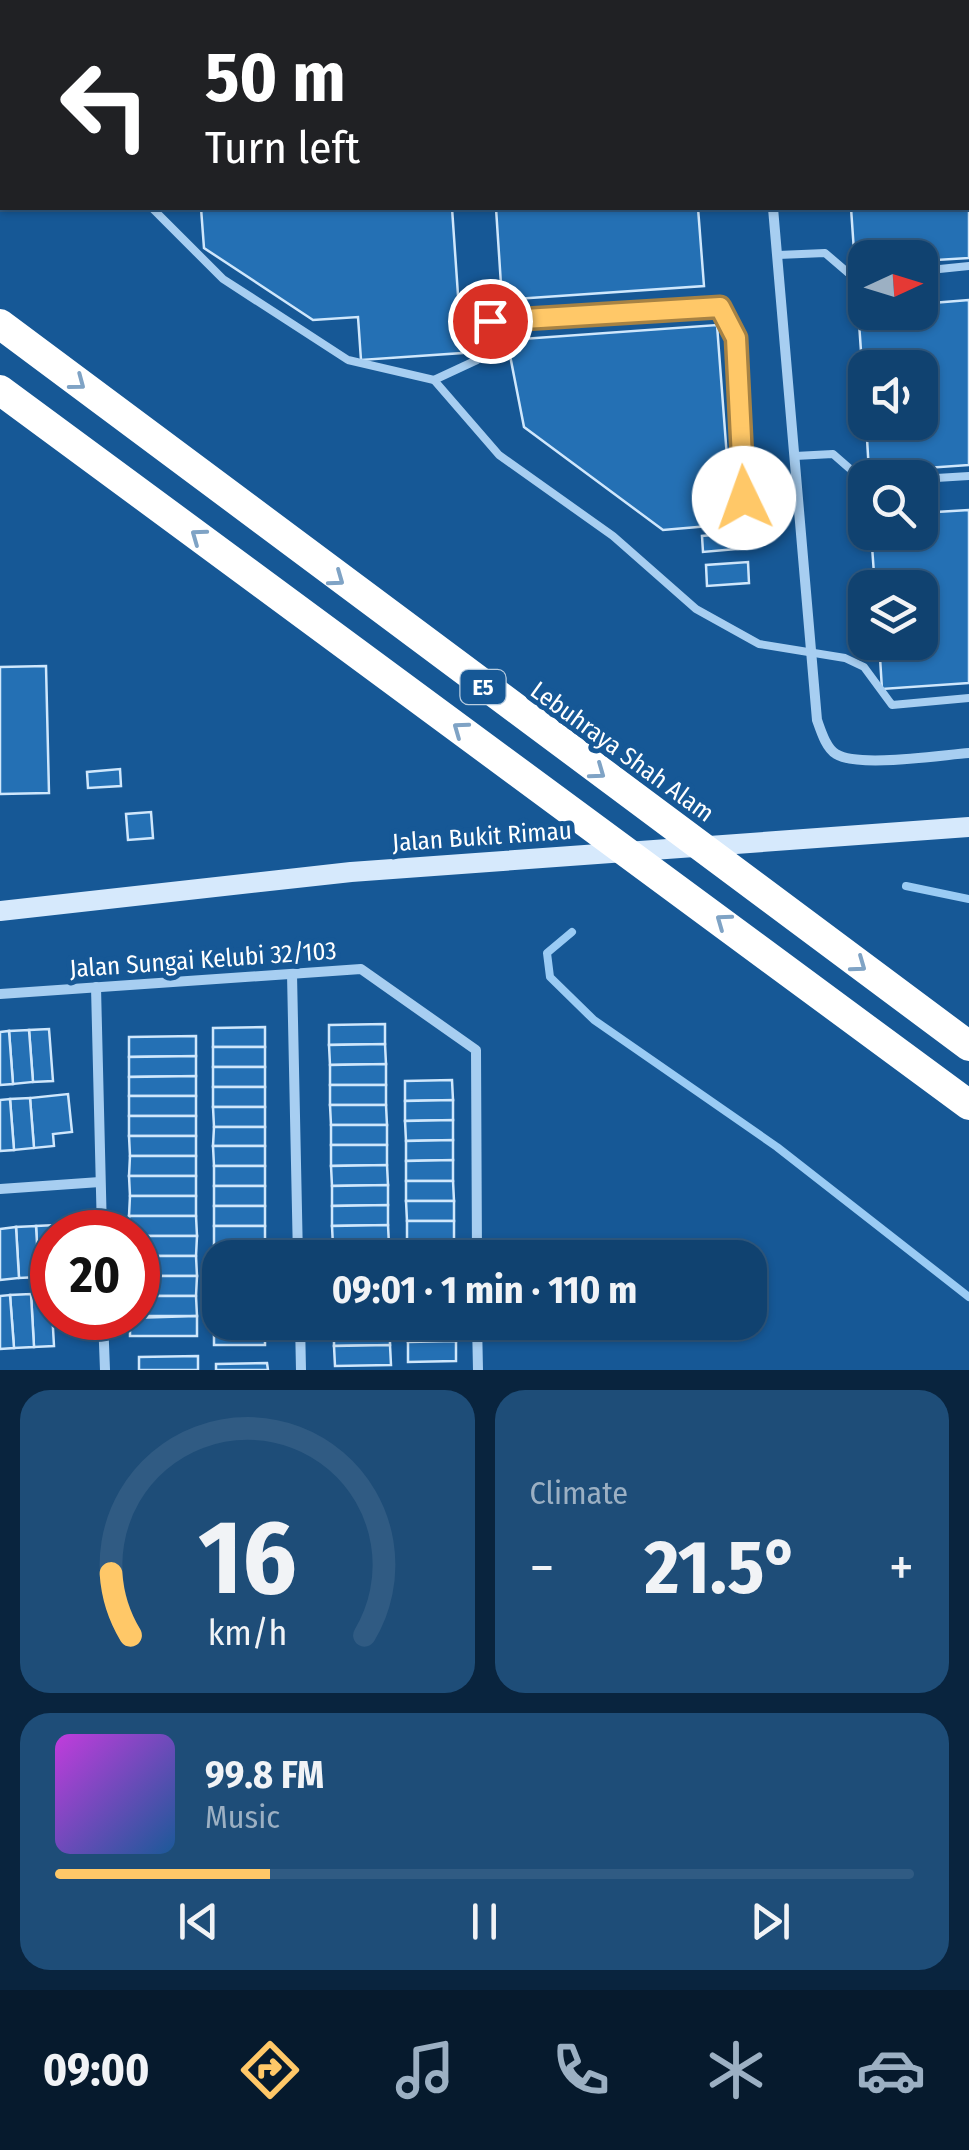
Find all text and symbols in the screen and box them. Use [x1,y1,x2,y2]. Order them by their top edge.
text: 50 m [205,36,346,120]
icon: left [40,40,170,170]
text: Turn left [205,121,360,175]
north arrow [848,240,938,330]
map controls [848,240,938,660]
pin [448,279,533,364]
icon: arrive [463,294,518,349]
button: sound [848,350,938,440]
one-way arrow [67,371,85,389]
position arrow [692,446,796,550]
button: search [848,460,938,550]
one-way arrow [191,530,210,549]
one-way arrow [326,567,344,584]
button: layers [848,570,938,660]
road number: E5 [460,670,506,704]
street label: Lebuhraya Shah Alam [525,675,719,829]
one-way arrow [453,722,472,741]
one-way arrow [587,761,605,778]
street label: Jalan Bukit Rimau [391,816,573,858]
one-way arrow [716,915,734,932]
street label: Jalan Sungai Kelubi 32/103 [69,936,337,984]
one-way arrow [848,953,867,972]
speed limit sign: 20 [30,1210,160,1340]
text: 09:01 · 1 min · 110 m [332,1267,637,1313]
text: Climate [530,1474,628,1512]
text: 16 [198,1496,296,1621]
text: 21.5° [645,1523,799,1613]
text: − [530,1535,554,1601]
text: + [889,1535,914,1601]
text: km/h [207,1612,287,1654]
text: 99.8 FM [205,1752,324,1798]
text: Music [205,1798,280,1836]
icon: previous [171,1894,226,1949]
icon: pause [457,1894,512,1949]
icon: next [743,1894,798,1949]
icon: directions [235,2035,305,2105]
icon: music [390,2035,460,2105]
icon: phone [546,2035,616,2105]
icon: climate [701,2035,771,2105]
icon: car [856,2035,926,2105]
text: 09:00 [43,2043,150,2097]

